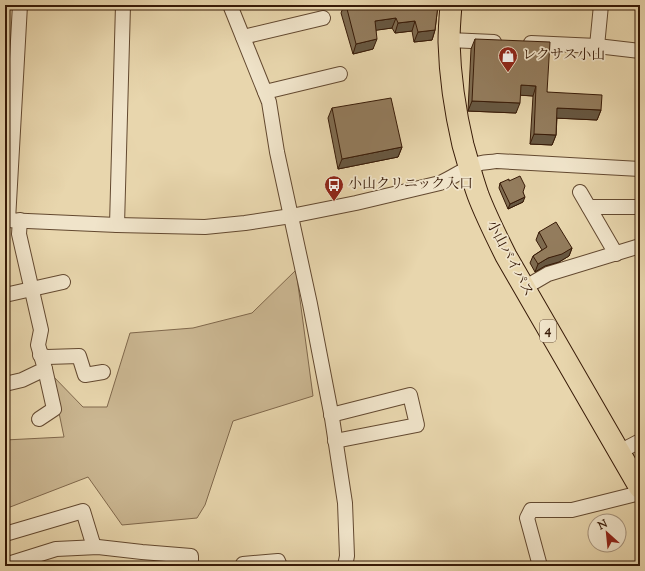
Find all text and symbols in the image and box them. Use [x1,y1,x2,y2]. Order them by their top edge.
shop icon: レクサス小山 [497,45,519,73]
place label: レクサス小山 [522,46,605,66]
bus stop icon: 小山クリニック入口 [323,174,345,202]
place label: 小山クリニック入口 [348,175,473,195]
street label: 小山バイパス [481,217,537,301]
road number: 4 [540,320,556,342]
north arrow [587,513,627,553]
text: N [594,516,611,535]

